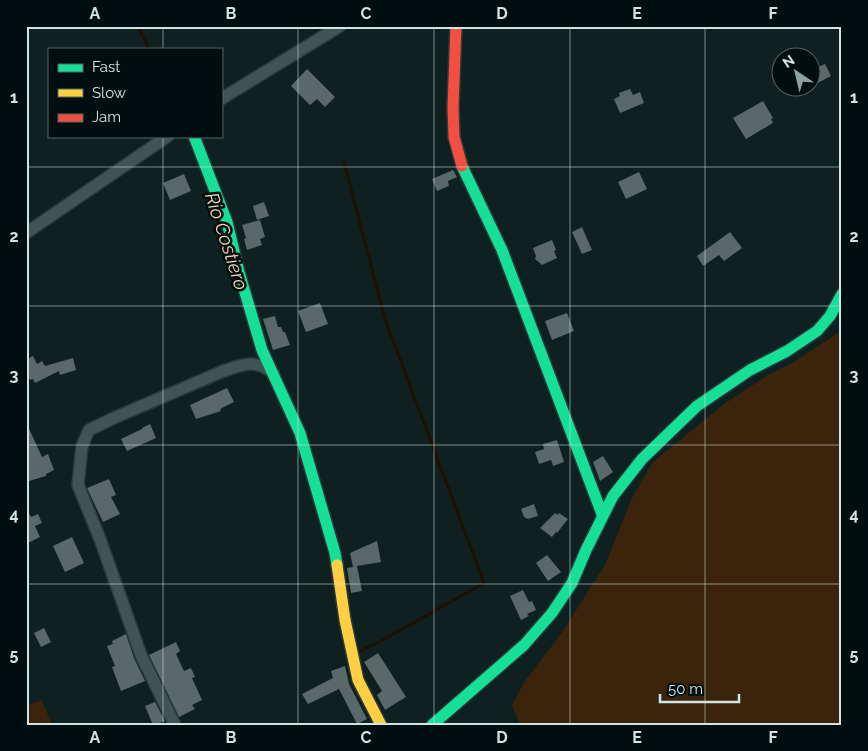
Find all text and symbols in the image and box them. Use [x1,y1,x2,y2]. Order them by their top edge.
text: A [90,4,101,23]
text: B [226,4,237,23]
text: C [361,4,372,23]
text: D [496,4,508,23]
text: E [632,4,642,23]
text: F [768,4,778,23]
legend [48,48,222,138]
north arrow [770,48,820,98]
text: N [780,52,798,71]
text: Fast [92,58,120,76]
text: Slow [92,84,126,102]
text: 1 [10,88,18,107]
text: 1 [850,88,858,107]
text: Jam [92,108,121,126]
water label: Rio Costiero [201,189,253,293]
text: 2 [9,227,19,246]
text: 2 [849,227,859,246]
text: 3 [10,366,19,385]
text: 3 [850,366,859,385]
text: 4 [9,505,19,524]
text: 4 [849,505,859,524]
text: 5 [10,645,19,664]
text: 5 [850,645,859,664]
scale bar [660,671,739,703]
text: 50 m [668,680,703,698]
text: A [90,728,101,747]
text: B [226,728,237,747]
text: C [361,728,372,747]
text: D [496,728,508,747]
text: E [632,728,642,747]
text: F [768,728,778,747]

